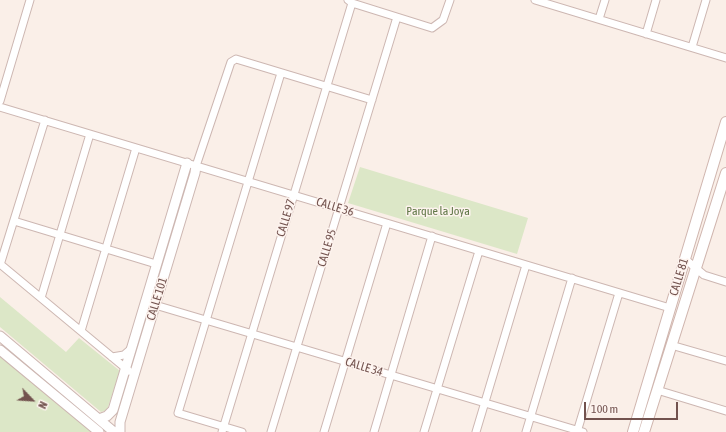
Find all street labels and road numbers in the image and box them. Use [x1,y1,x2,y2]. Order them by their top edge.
street label: CALLE 36 [314,194,356,220]
street label: CALLE 97 [273,197,299,239]
street label: CALLE 95 [314,227,340,269]
street label: CALLE 81 [666,256,692,298]
street label: CALLE 101 [144,276,170,322]
street label: CALLE 34 [343,354,385,380]

